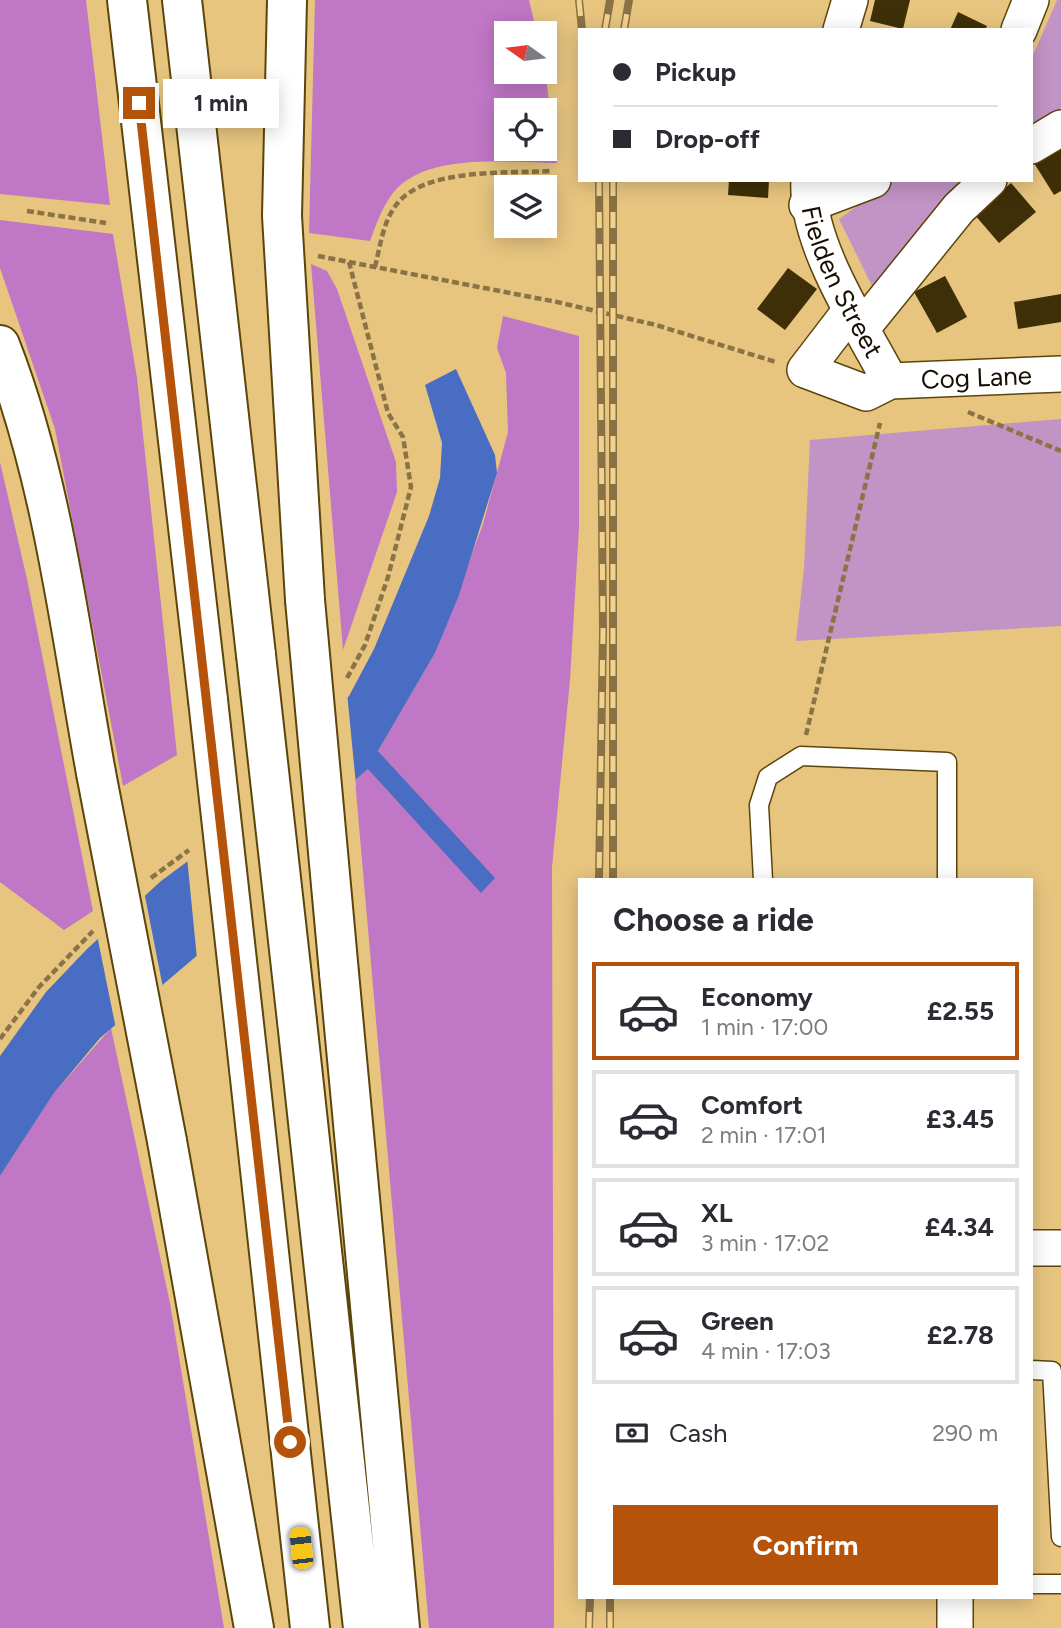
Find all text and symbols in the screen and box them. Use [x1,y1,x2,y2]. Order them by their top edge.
north arrow [494,21,556,84]
map controls [494,21,557,238]
text: Pickup [655,56,736,88]
callout: 1 min [164,78,279,128]
route end [123,87,155,119]
text: 1 min [194,89,248,117]
button: locate [494,98,557,161]
text: Drop-off [655,123,760,155]
button: layers [494,175,557,238]
street label: Fielden Street [795,203,890,363]
street label: Cog Lane [920,359,1032,396]
text: Choose a ride [613,901,814,939]
icon: car [617,980,680,1043]
text: Economy [701,981,813,1013]
text: £2.55 [927,995,994,1027]
text: 1 min · 17:00 [701,1013,828,1041]
icon: car [617,1088,680,1151]
text: Comfort [701,1089,803,1121]
text: £3.45 [926,1103,994,1135]
text: 2 min · 17:01 [701,1121,826,1149]
icon: car [617,1196,680,1259]
text: XL [701,1197,733,1229]
text: £4.34 [925,1211,994,1243]
text: 3 min · 17:02 [701,1229,829,1257]
icon: car [617,1304,680,1367]
text: Green [701,1305,774,1337]
text: £2.78 [927,1319,994,1351]
text: 4 min · 17:03 [701,1337,831,1365]
icon: cash [613,1414,651,1452]
text: Cash [669,1417,728,1449]
text: 290 m [932,1419,998,1447]
route start [274,1426,306,1458]
button: Confirm [613,1505,998,1585]
car [289,1526,314,1570]

